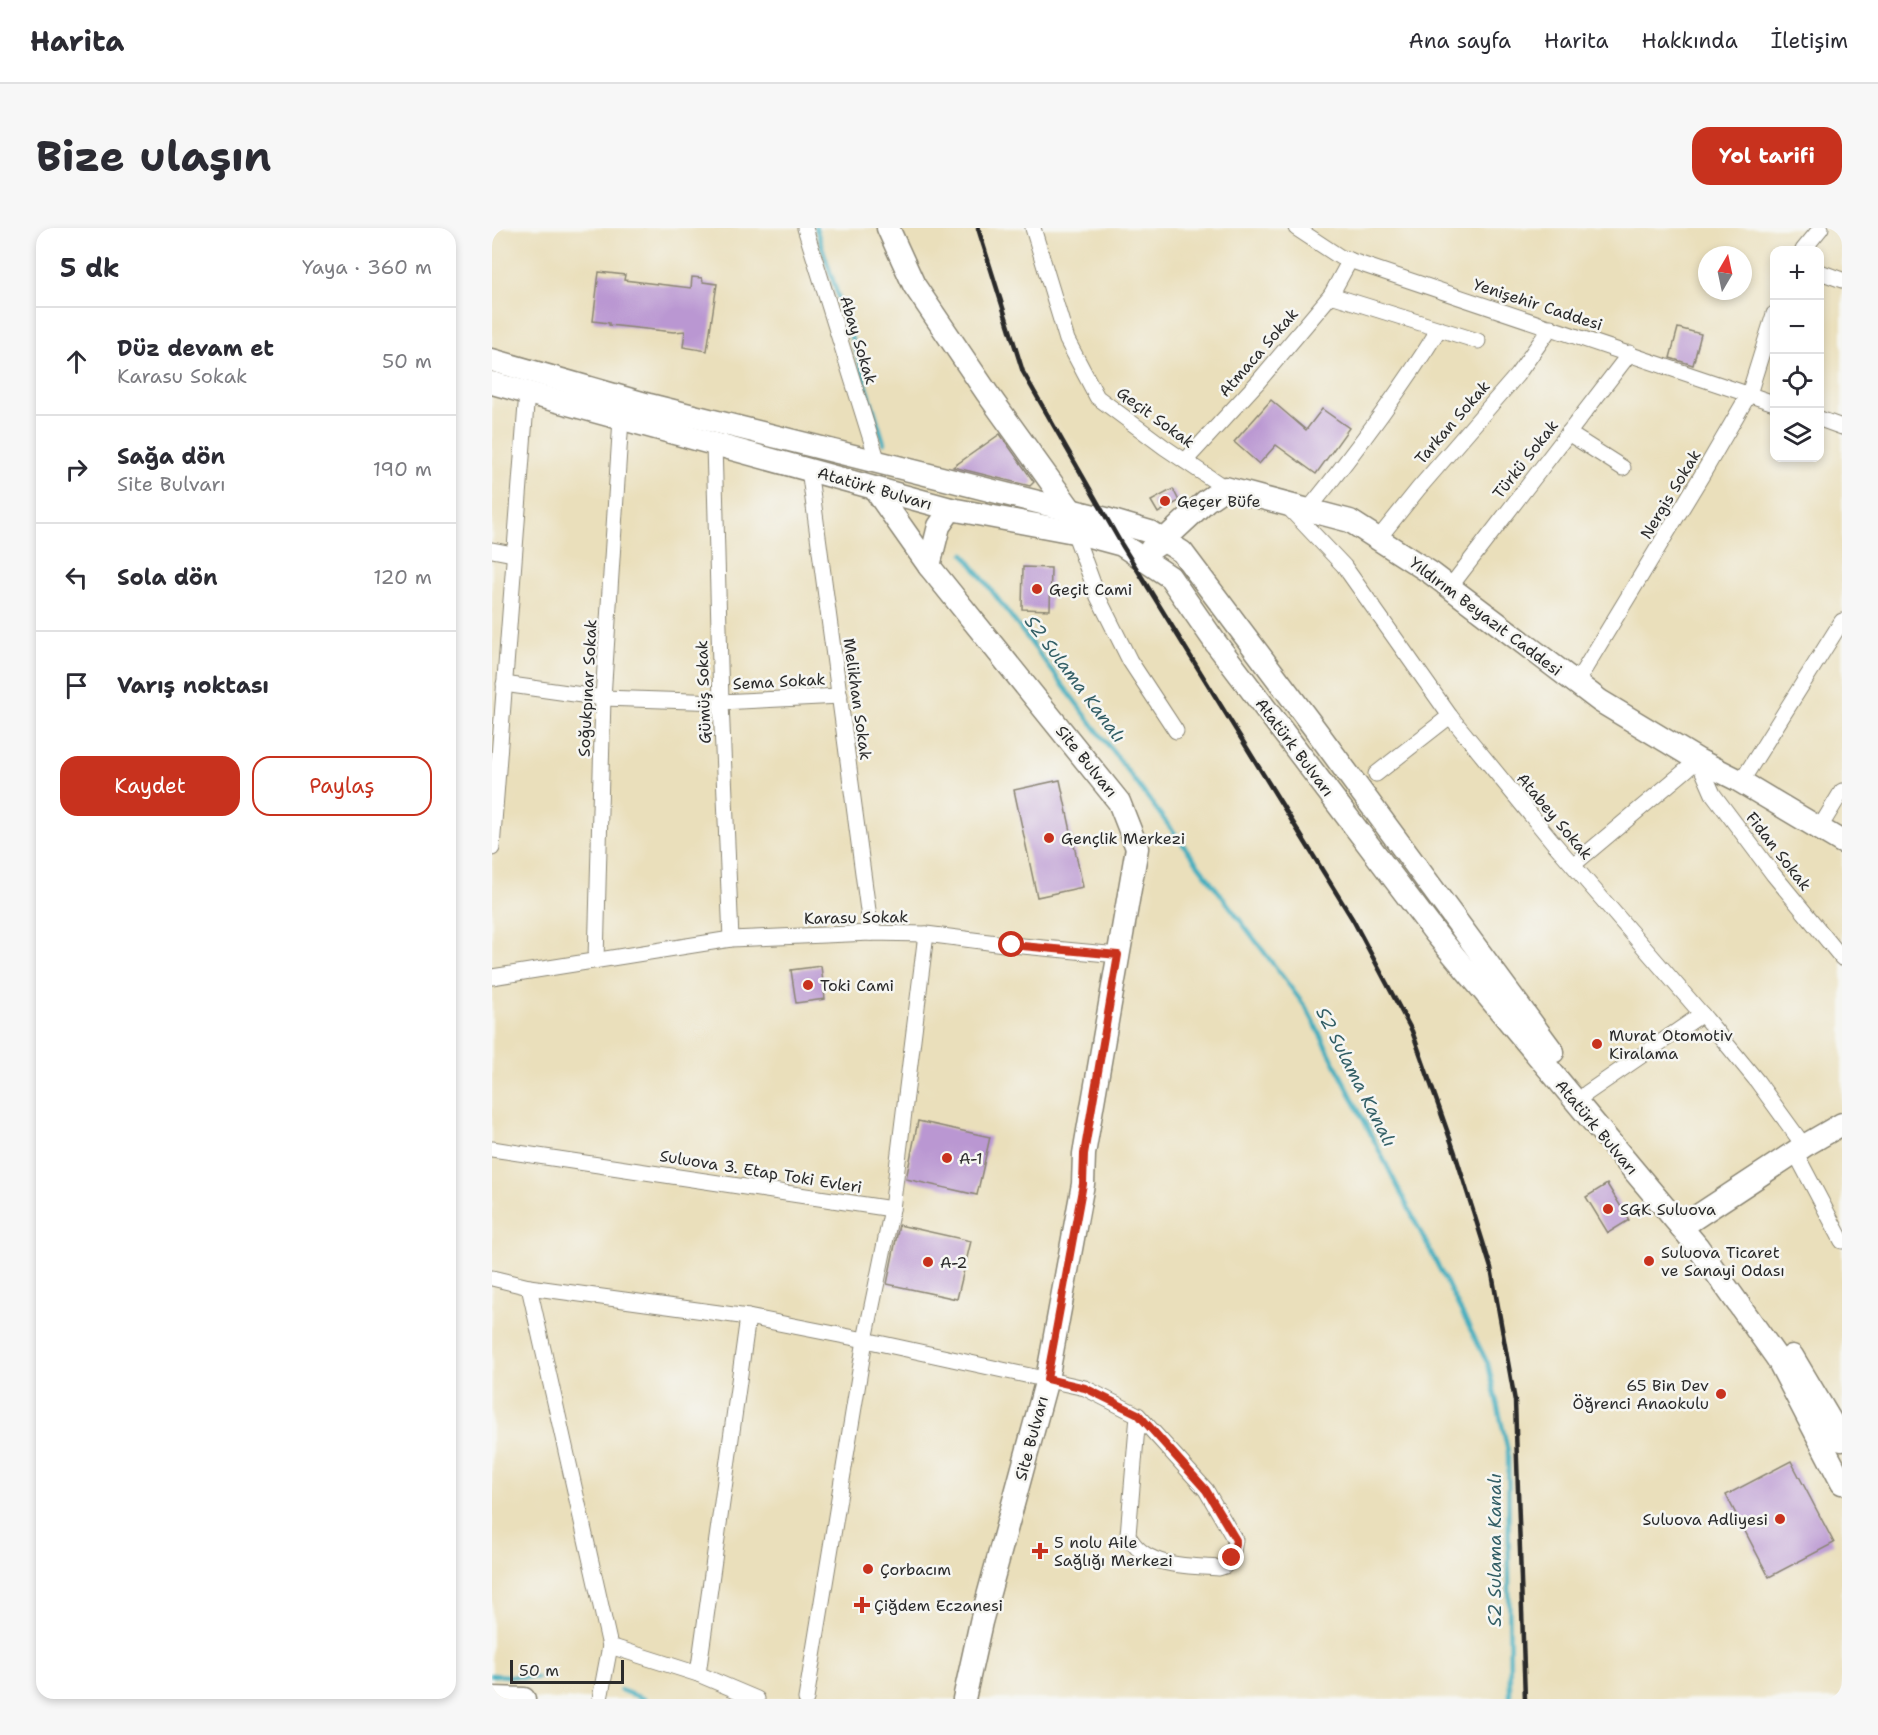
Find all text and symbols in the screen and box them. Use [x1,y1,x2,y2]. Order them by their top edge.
text: Harita [30,22,124,60]
text: Ana sayfa [1409,27,1511,55]
text: Harita [1544,27,1609,55]
text: Hakkında [1642,27,1738,55]
text: İletişim [1771,27,1848,55]
button: Yol tarifi [1692,127,1842,185]
text: Bize ulaşın [36,128,271,184]
north arrow [1698,246,1752,300]
map controls [1770,246,1824,462]
button: + [1770,246,1824,300]
text: 5 dk [60,250,120,285]
text: Yaya · 360 m [302,254,432,280]
street label: Yenişehir Caddesi [1471,274,1605,335]
street label: Abay Sokak [835,293,882,387]
button: − [1770,300,1824,354]
street label: Atmaca Sokak [1214,303,1303,401]
text: Düz devam et [117,334,274,363]
icon: ahead [60,345,93,378]
text: 50 m [382,348,432,374]
button: locate [1770,354,1824,408]
text: Karasu Sokak [117,363,248,389]
street label: Tarkan Sokak [1410,376,1495,469]
street label: Geçit Sokak [1113,382,1199,453]
button: layers [1770,408,1824,462]
street label: Türkü Sokak [1488,415,1563,503]
text: Sağa dön [117,442,225,471]
street label: Nergis Sokak [1635,446,1705,543]
icon: right [60,453,93,486]
text: 190 m [373,456,432,482]
street label: Atatürk Bulvarı [815,462,935,515]
text: Site Bulvarı [117,471,226,497]
place label: Geçer Büfe [1177,491,1261,512]
marker: Geçer Büfe [1158,494,1172,508]
street label: Yıldırım Beyazıt Caddesi [1405,552,1566,681]
icon: left [60,561,93,594]
text: Sola dön [117,563,218,592]
text: 120 m [373,564,432,590]
place label: Geçit Cami [1049,579,1132,600]
marker: Geçit Cami [1030,582,1044,596]
water label: S2 Sulama Kanalı [1019,610,1131,748]
street label: Soğukpınar Sokak [573,619,602,757]
street label: Melikhan Sokak [839,637,876,761]
street label: Gümüş Sokak [691,640,716,744]
icon: arrive [60,669,93,702]
street label: Sema Sokak [732,669,826,694]
text: Varış noktası [117,671,269,700]
street label: Atatürk Bulvarı [1251,694,1339,801]
street label: Site Bulvarı [1051,721,1122,802]
button: Kaydet [60,756,240,816]
button: Paylaş [252,756,432,816]
street label: Atabey Sokak [1512,769,1597,864]
street label: Fidan Sokak [1741,808,1816,895]
place label: Gençlik Merkezi [1061,828,1185,849]
marker: Gençlik Merkezi [1042,831,1056,845]
street label: Karasu Sokak [804,906,908,929]
route start [998,931,1024,957]
place label: Toki Cami [820,975,894,996]
marker: Toki Cami [801,978,815,992]
water label: S2 Sulama Kanalı [1310,1003,1402,1151]
place label: Murat Otomotiv Kiralama [1609,1025,1733,1064]
marker: Murat Otomotiv Kiralama [1590,1037,1604,1051]
street label: Atatürk Bulvarı [1551,1075,1643,1179]
street label: Suluova 3. Etap Toki Evleri [658,1145,864,1198]
place label: A-1 [959,1148,983,1169]
marker: A-1 [940,1151,954,1165]
place label: SGK Suluova [1620,1199,1716,1220]
marker: SGK Suluova [1601,1202,1615,1216]
place label: Suluova Ticaret ve Sanayi Odası [1661,1242,1785,1281]
place label: A-2 [940,1252,967,1273]
marker: Suluova Ticaret ve Sanayi Odası [1642,1254,1656,1268]
marker: A-2 [921,1255,935,1269]
place label: 65 Bin Dev Öğrenci Anaokulu [1572,1375,1709,1414]
marker: 65 Bin Dev Öğrenci Anaokulu [1714,1387,1728,1401]
street label: Site Bulvarı [1010,1393,1053,1483]
water label: S2 Sulama Kanalı [1483,1473,1507,1627]
place label: Suluova Adliyesi [1642,1509,1768,1530]
marker: Suluova Adliyesi [1773,1512,1787,1526]
place label: 5 nolu Aile Sağlığı Merkezi [1054,1532,1173,1571]
marker: 5 nolu Aile Sağlığı Merkezi [1031,1542,1049,1560]
route end [1218,1544,1244,1570]
place label: Çorbacım [880,1559,951,1580]
marker: Çorbacım [861,1562,875,1576]
place label: Çiğdem Eczanesi [874,1595,1003,1616]
marker: Çiğdem Eczanesi [855,1598,869,1612]
scale bar [510,1657,624,1684]
text: 50 m [519,1660,559,1681]

